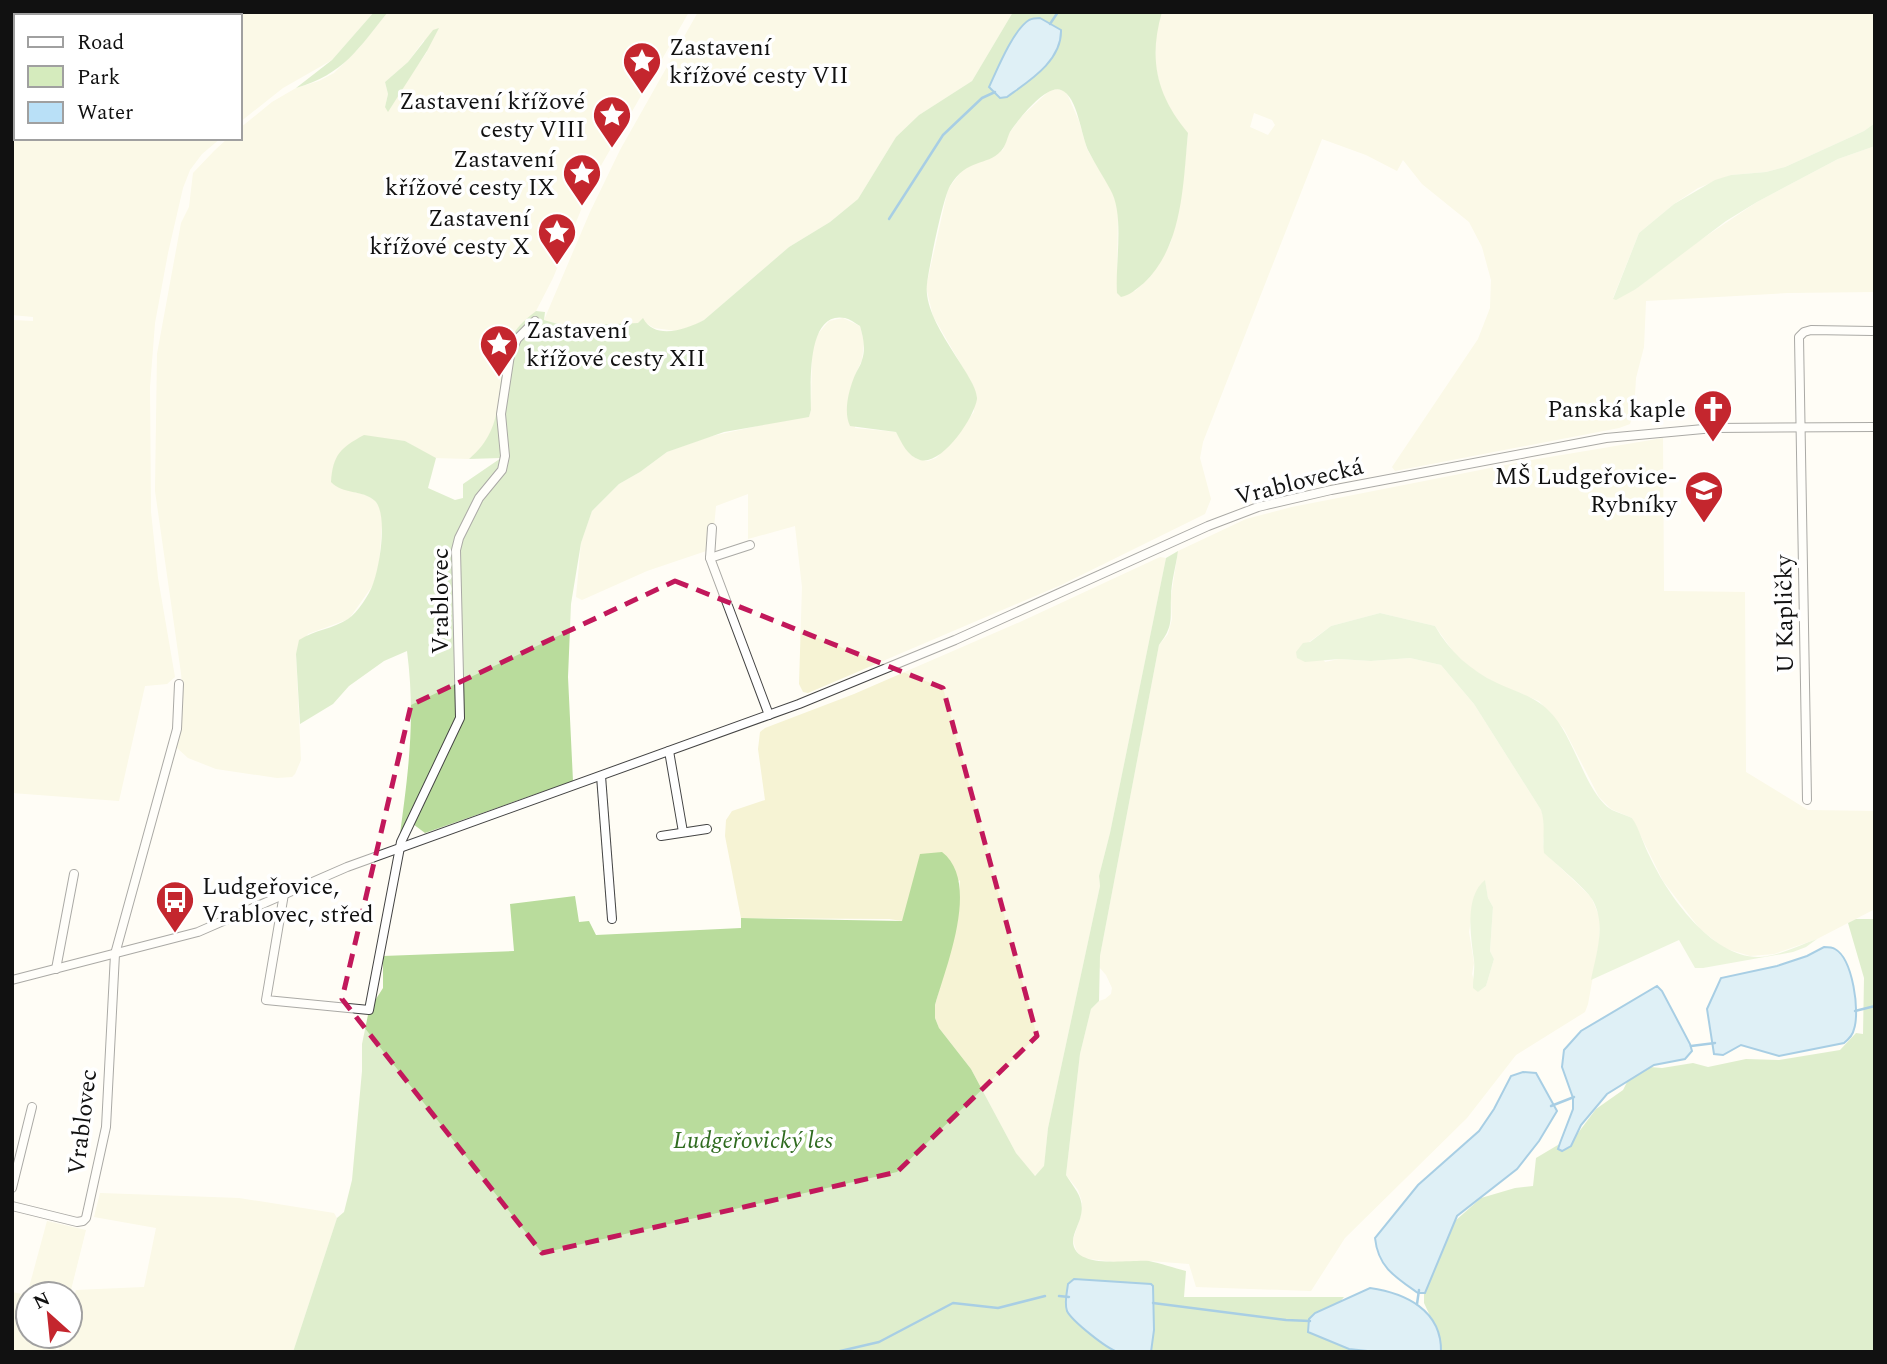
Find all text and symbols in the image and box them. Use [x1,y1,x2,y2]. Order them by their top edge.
legend [14,14,242,140]
text: Road [77,27,124,59]
place label: Zastavení křížové cesty VII [669,30,849,94]
place icon: Zastavení křížové cesty VII [621,40,663,95]
text: Park [77,62,121,94]
place label: Zastavení křížové cesty VIII [399,84,585,148]
place icon: Zastavení křížové cesty VIII [591,94,633,149]
text: Water [77,97,133,129]
place label: Zastavení křížové cesty IX [385,142,556,206]
place icon: Zastavení křížové cesty IX [561,152,603,207]
place label: Zastavení křížové cesty X [369,201,531,265]
place icon: Zastavení křížové cesty X [536,211,578,266]
place label: Zastavení křížové cesty XII [526,313,706,377]
place icon: Zastavení křížové cesty XII [478,323,520,378]
church icon: Panská kaple [1692,388,1734,443]
place label: Panská kaple [1547,392,1686,428]
street label: Vrablovecká [1231,449,1368,515]
place label: MŠ Ludgeřovice- Rybníky [1495,459,1678,523]
school or university icon: MŠ Ludgeřovice- Rybníky [1683,469,1725,524]
street label: Vrablovec [423,548,459,654]
street label: U Kapličky [1766,553,1804,674]
place label: Ludgeřovice, Vrablovec, střed [202,869,374,933]
bus stop icon: Ludgeřovice, Vrablovec, střed [154,879,196,934]
street label: Vrablovec [59,1067,107,1177]
park label: Ludgeřovický les [673,1123,833,1159]
north arrow [14,1280,84,1350]
text: N [28,1285,55,1318]

